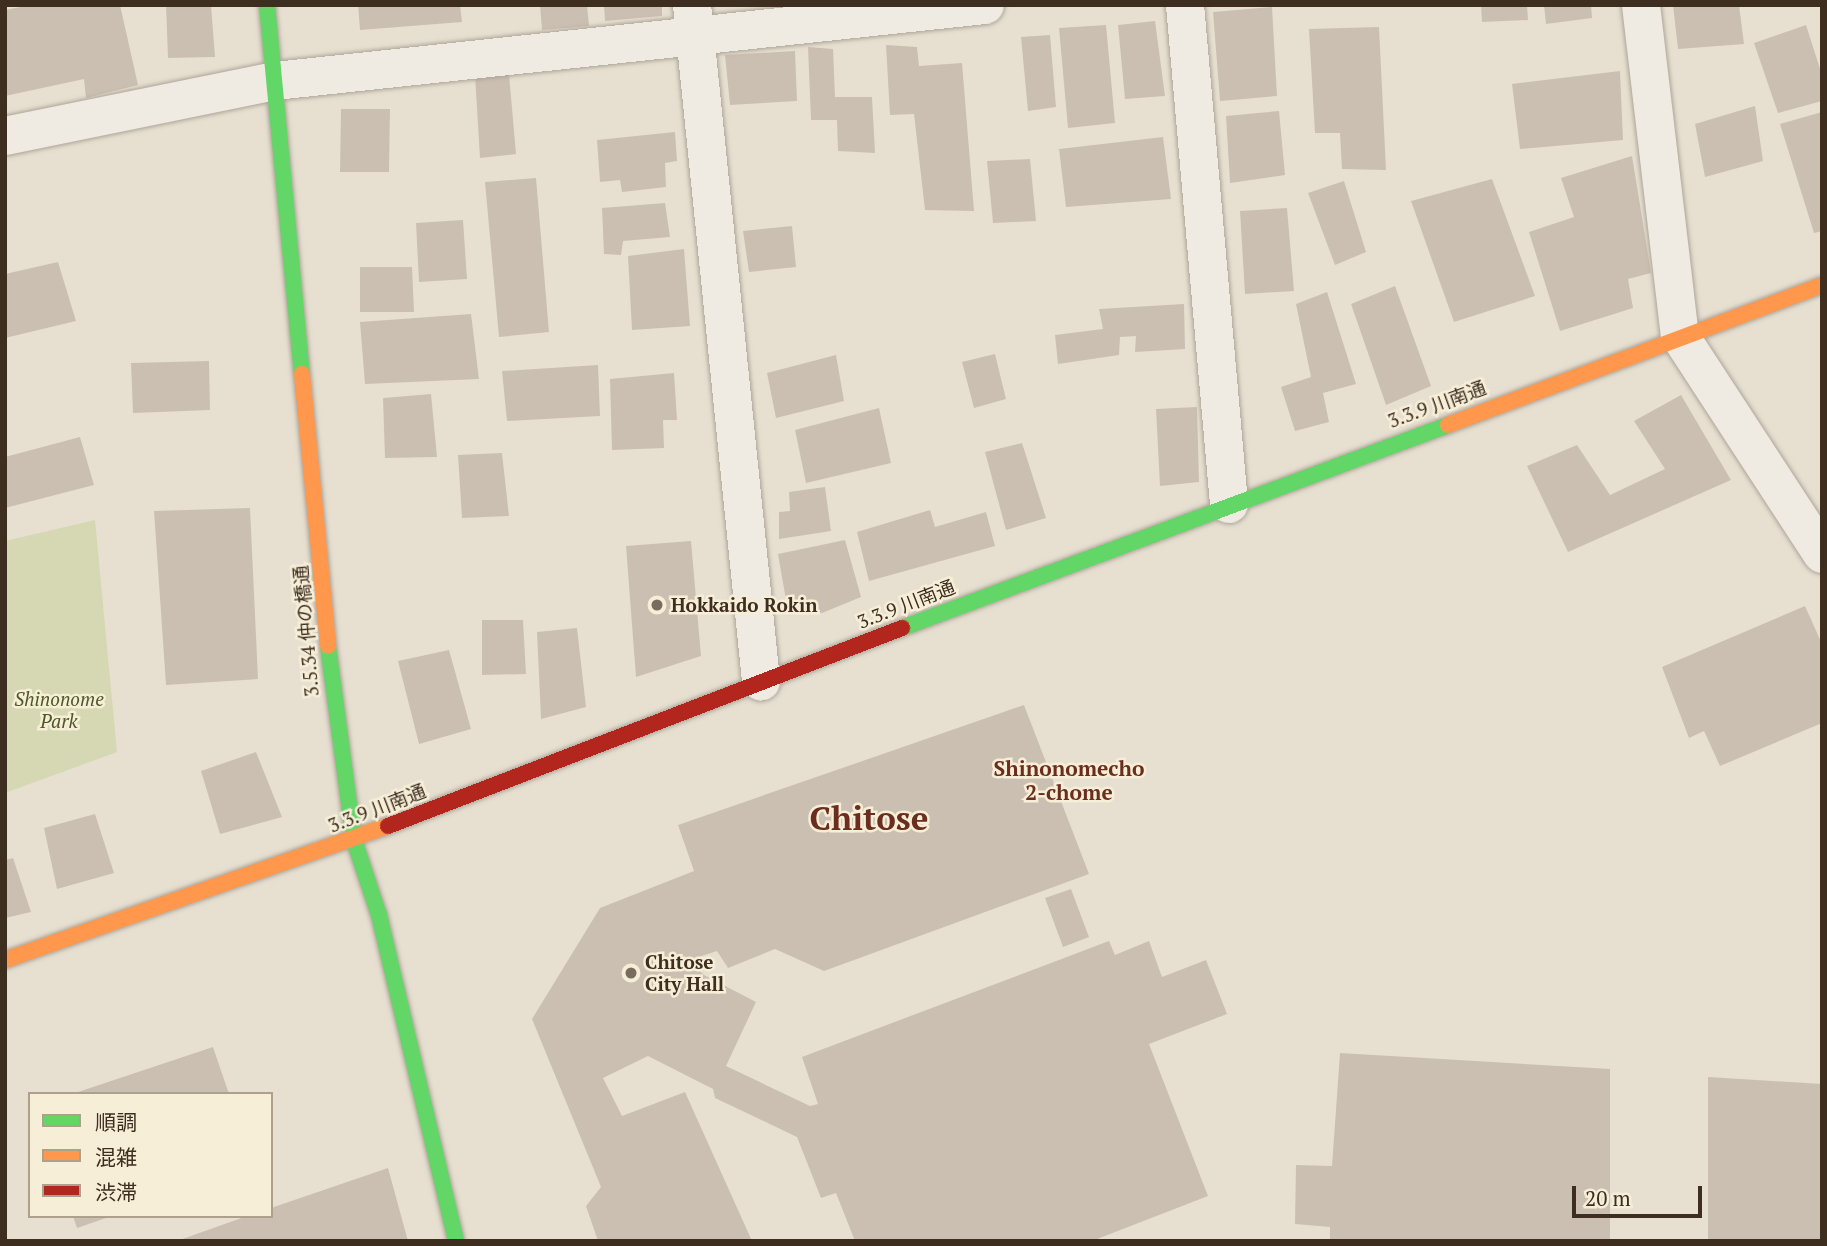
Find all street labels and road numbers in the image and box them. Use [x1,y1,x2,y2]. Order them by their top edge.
street label: 3.3.9 川南通 [1385,376,1489,432]
street label: 3.5.34 仲の橋通 [289,564,323,698]
street label: 3.3.9 川南通 [854,575,958,633]
street label: 3.3.9 川南通 [325,779,429,837]

